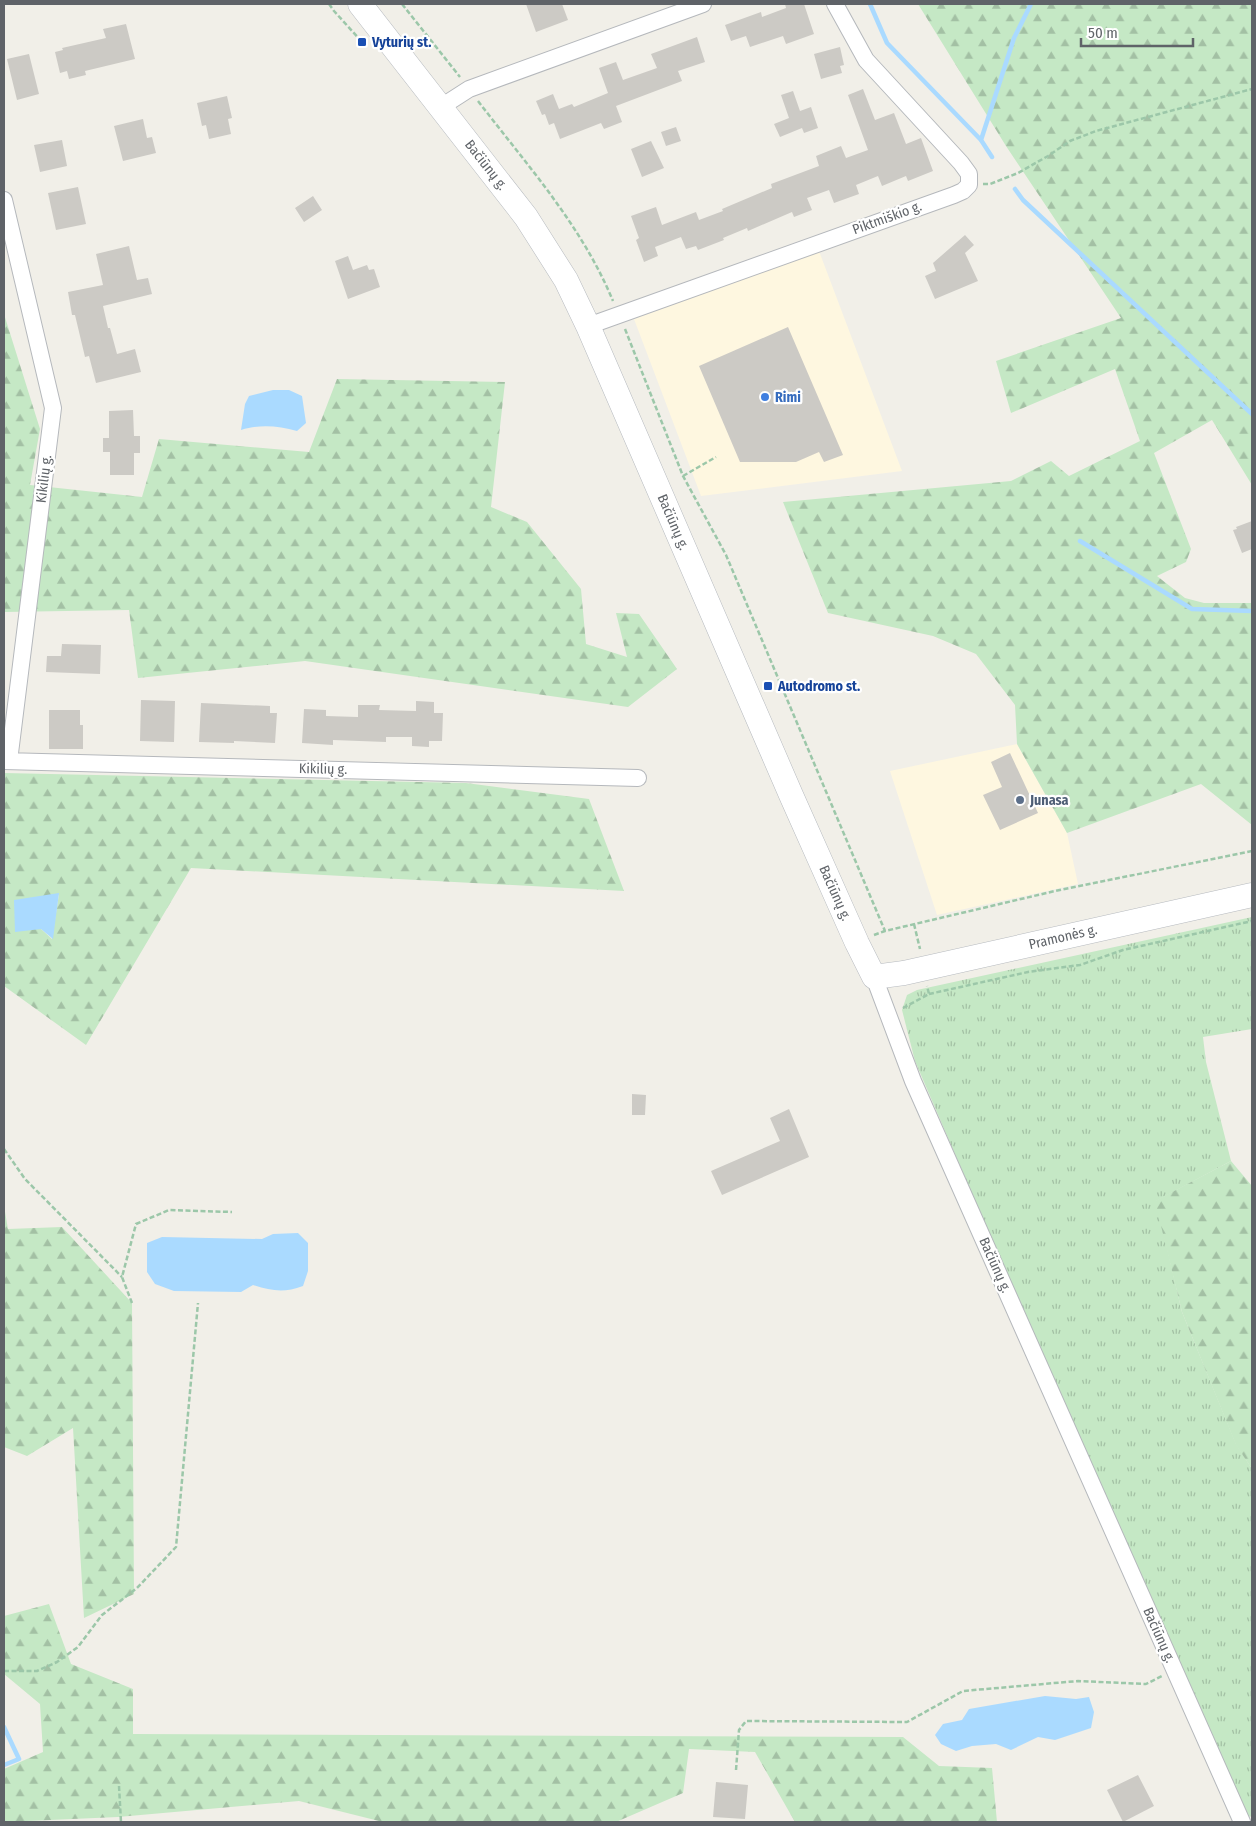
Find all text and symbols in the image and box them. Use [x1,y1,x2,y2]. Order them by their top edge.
scale bar [1081,15,1194,47]
text: 50 m [1088,24,1118,42]
place label: Vyturių st. [371,34,431,51]
marker: Vyturių st. [356,36,368,48]
street label: Bačiūnų g. [461,137,511,193]
street label: Piktmiškio g. [850,198,924,238]
place label: Rimi [775,389,801,406]
marker: Rimi [759,391,771,403]
street label: Kikilių g. [33,454,55,504]
street label: Bačiūnų g. [654,492,692,552]
place label: Autodromo st. [777,678,860,695]
marker: Autodromo st. [762,680,774,692]
street label: Kikilių g. [299,760,347,778]
place label: Junasa [1029,792,1069,809]
marker: Junasa [1014,794,1026,806]
street label: Bačiūnų g. [815,863,855,923]
street label: Pramonės g. [1027,921,1099,953]
street label: Bačiūnų g. [975,1235,1015,1295]
street label: Bačiūnų g. [1139,1605,1179,1665]

